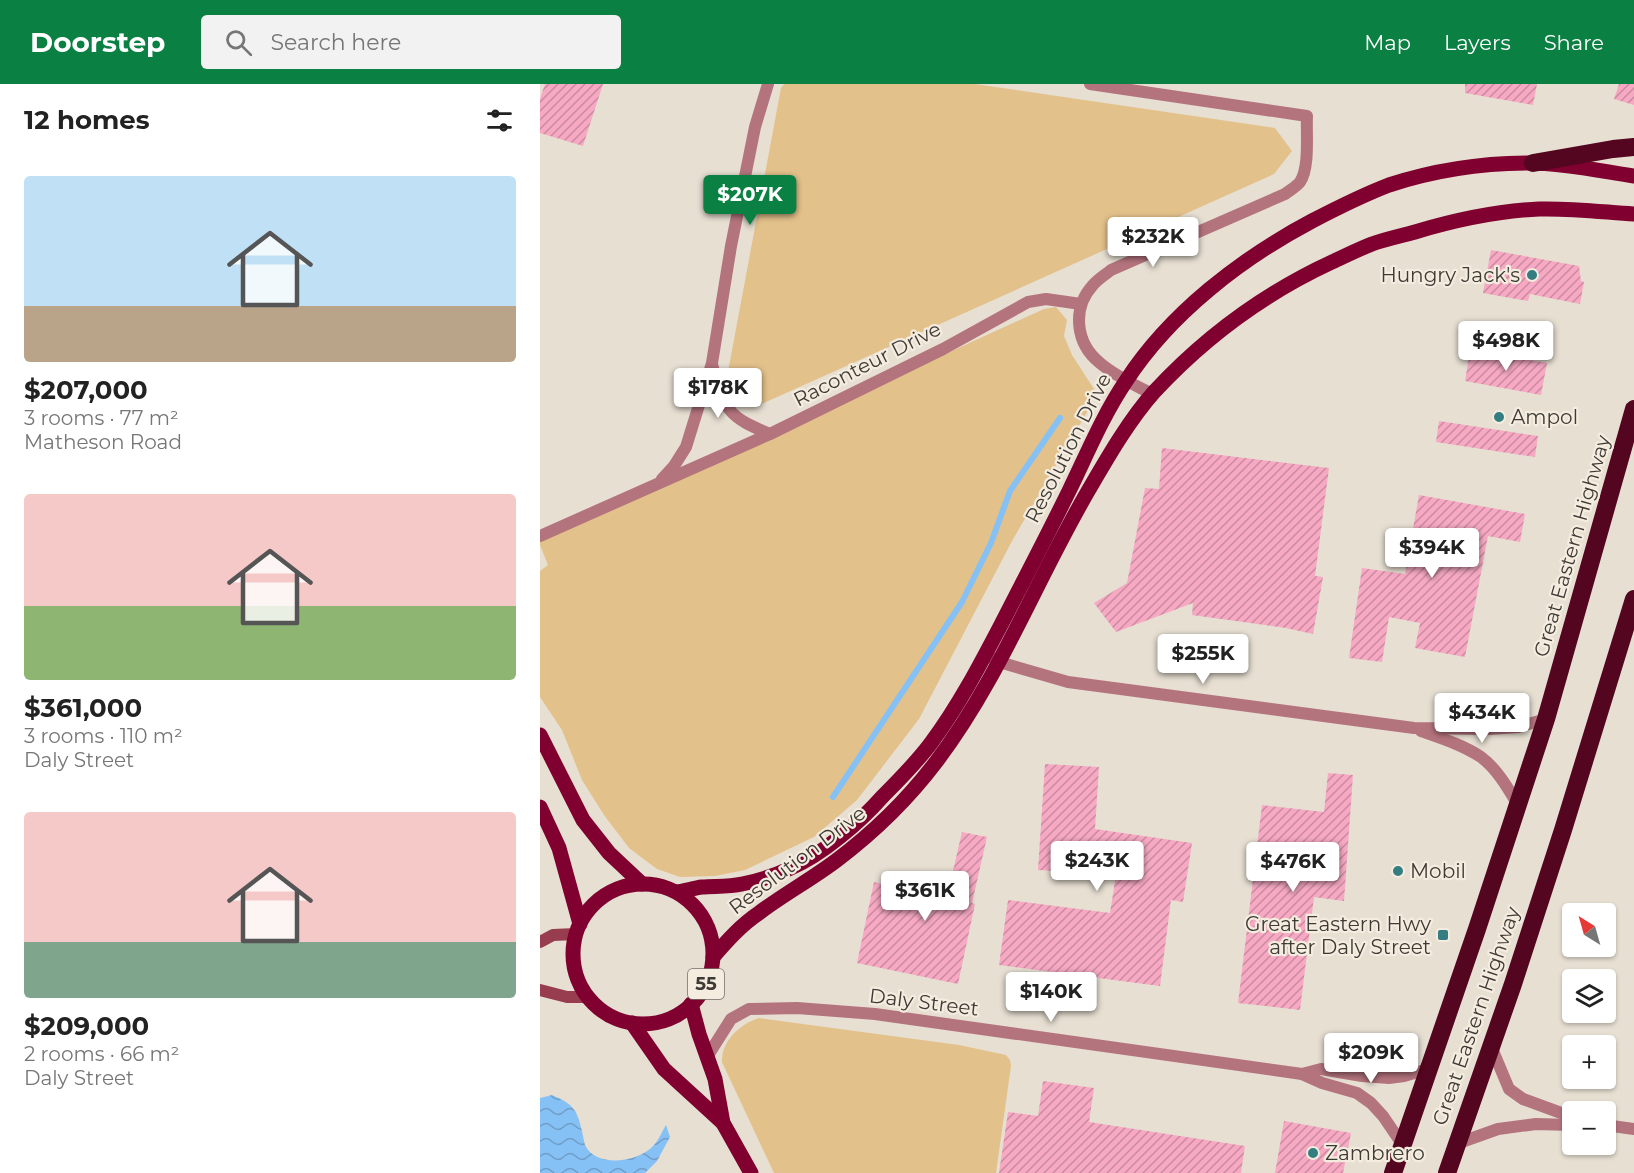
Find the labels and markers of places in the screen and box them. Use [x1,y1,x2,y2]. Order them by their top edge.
pin: $207K [708,175,792,226]
pin: $232K [1111,217,1195,268]
place label: Hungry Jack's [1380,263,1520,287]
marker: Hungry Jack's [1525,268,1539,282]
pin: $498K [1464,321,1548,372]
pin: $178K [676,368,760,419]
place label: Ampol [1511,405,1578,429]
marker: Ampol [1492,410,1506,424]
pin: $394K [1390,528,1474,579]
pin: $255K [1161,634,1245,685]
pin: $434K [1440,693,1524,744]
pin: $243K [1055,841,1139,892]
pin: $476K [1251,842,1335,893]
place label: Mobil [1410,859,1466,883]
marker: Mobil [1391,864,1405,878]
pin: $361K [883,871,967,922]
place label: Great Eastern Hwy after Daly Street [1245,912,1431,959]
marker: Great Eastern Hwy after Daly Street [1436,928,1450,942]
pin: $140K [1009,972,1093,1023]
pin: $209K [1329,1033,1413,1084]
place label: Zambrero [1325,1141,1425,1165]
marker: Zambrero [1306,1146,1320,1160]

